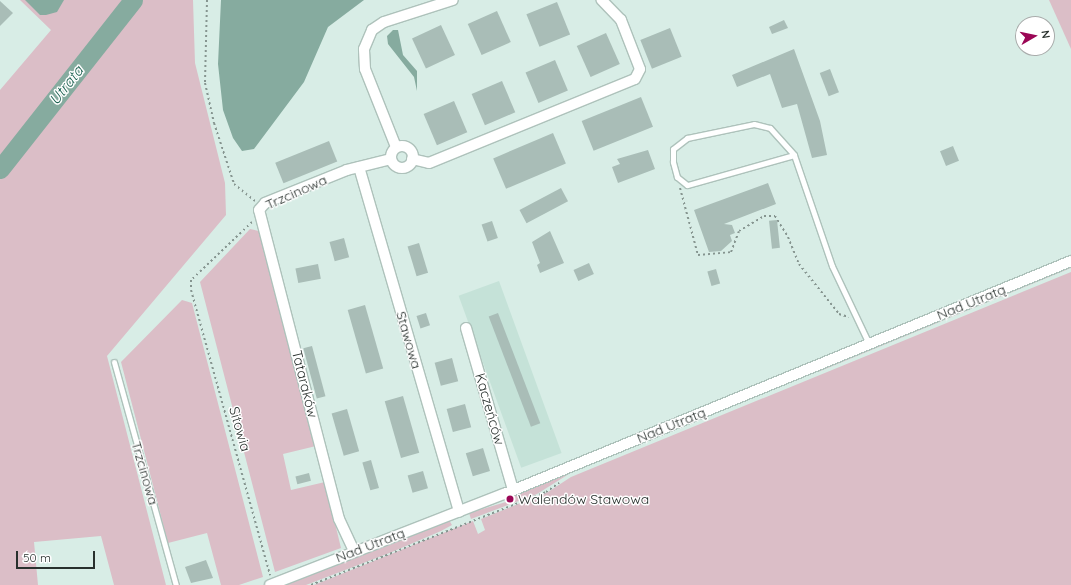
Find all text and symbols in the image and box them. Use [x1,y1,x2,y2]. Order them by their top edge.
north arrow [1015,16,1055,56]
text: N [1038,29,1053,39]
water label: Utrata [45,62,87,108]
street label: Trzcinowa [263,171,329,213]
street label: Nad Utratą [934,281,1008,323]
street label: Stawowa [393,309,425,371]
street label: Tataraków [289,349,321,419]
street label: Kaczeńców [472,371,508,447]
street label: Nad Utratą [634,404,708,446]
street label: Sitowia [226,405,254,453]
street label: Trzcinowa [128,439,162,507]
place label: Walendów Stawowa [518,491,649,507]
marker: Walendów Stawowa [505,494,515,504]
street label: Nad Utratą [333,524,407,566]
scale bar [18,543,97,569]
text: 50 m [23,550,51,565]

